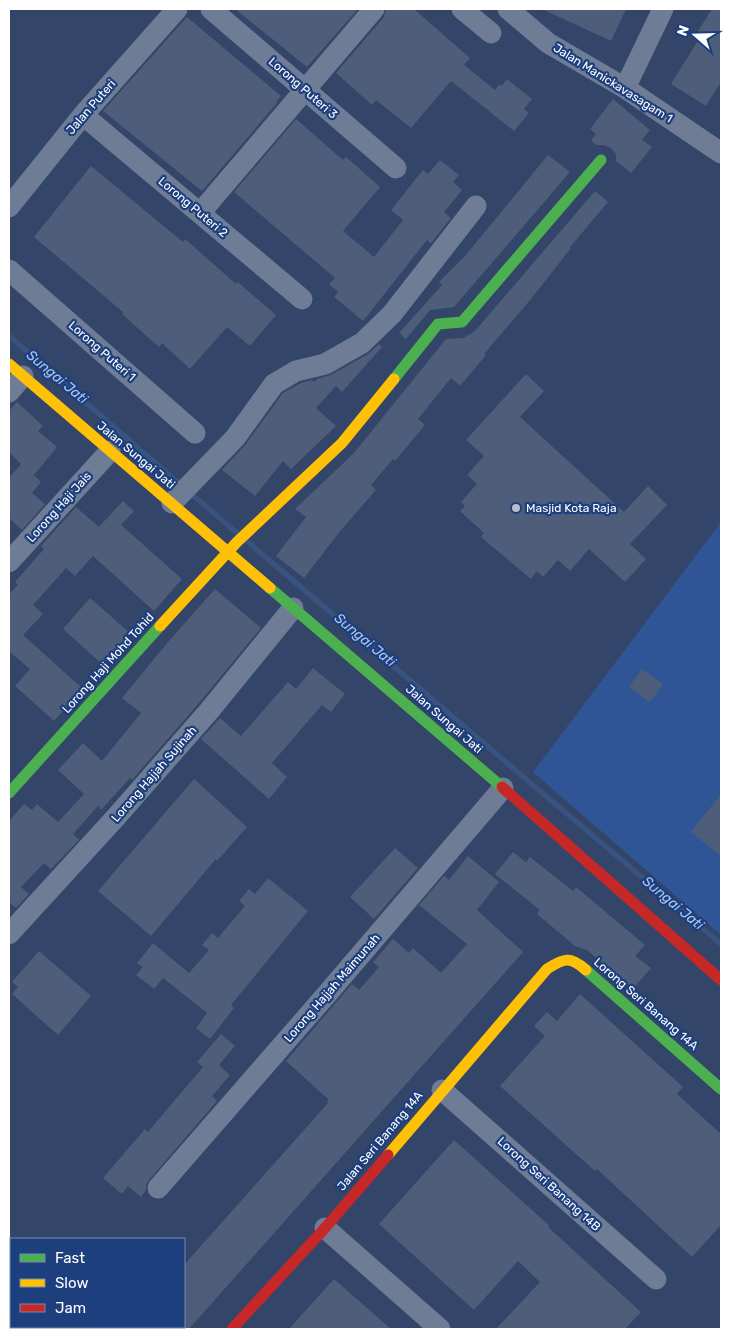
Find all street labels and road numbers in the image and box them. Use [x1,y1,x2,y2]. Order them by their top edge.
street label: Jalan Manickavasagam 1 [551,41,675,125]
street label: Lorong Puteri 3 [266,54,340,122]
street label: Jalan Puteri [63,77,119,137]
street label: Lorong Puteri 2 [156,174,230,240]
street label: Lorong Puteri 1 [66,318,138,384]
street label: Jalan Sungai Jati [94,418,178,492]
street label: Lorong Haji Jais [24,469,94,545]
street label: Lorong Haji Mohd Tohid [59,610,157,716]
street label: Jalan Sungai Jati [403,682,485,756]
street label: Lorong Hajjah Sujinah [109,723,199,825]
street label: Lorong Hajjah Maimunah [281,931,383,1045]
street label: Lorong Seri Banang 14A [591,955,701,1053]
street label: Jalan Seri Banang 14A [334,1089,426,1193]
street label: Lorong Seri Banang 14B [495,1134,603,1234]

